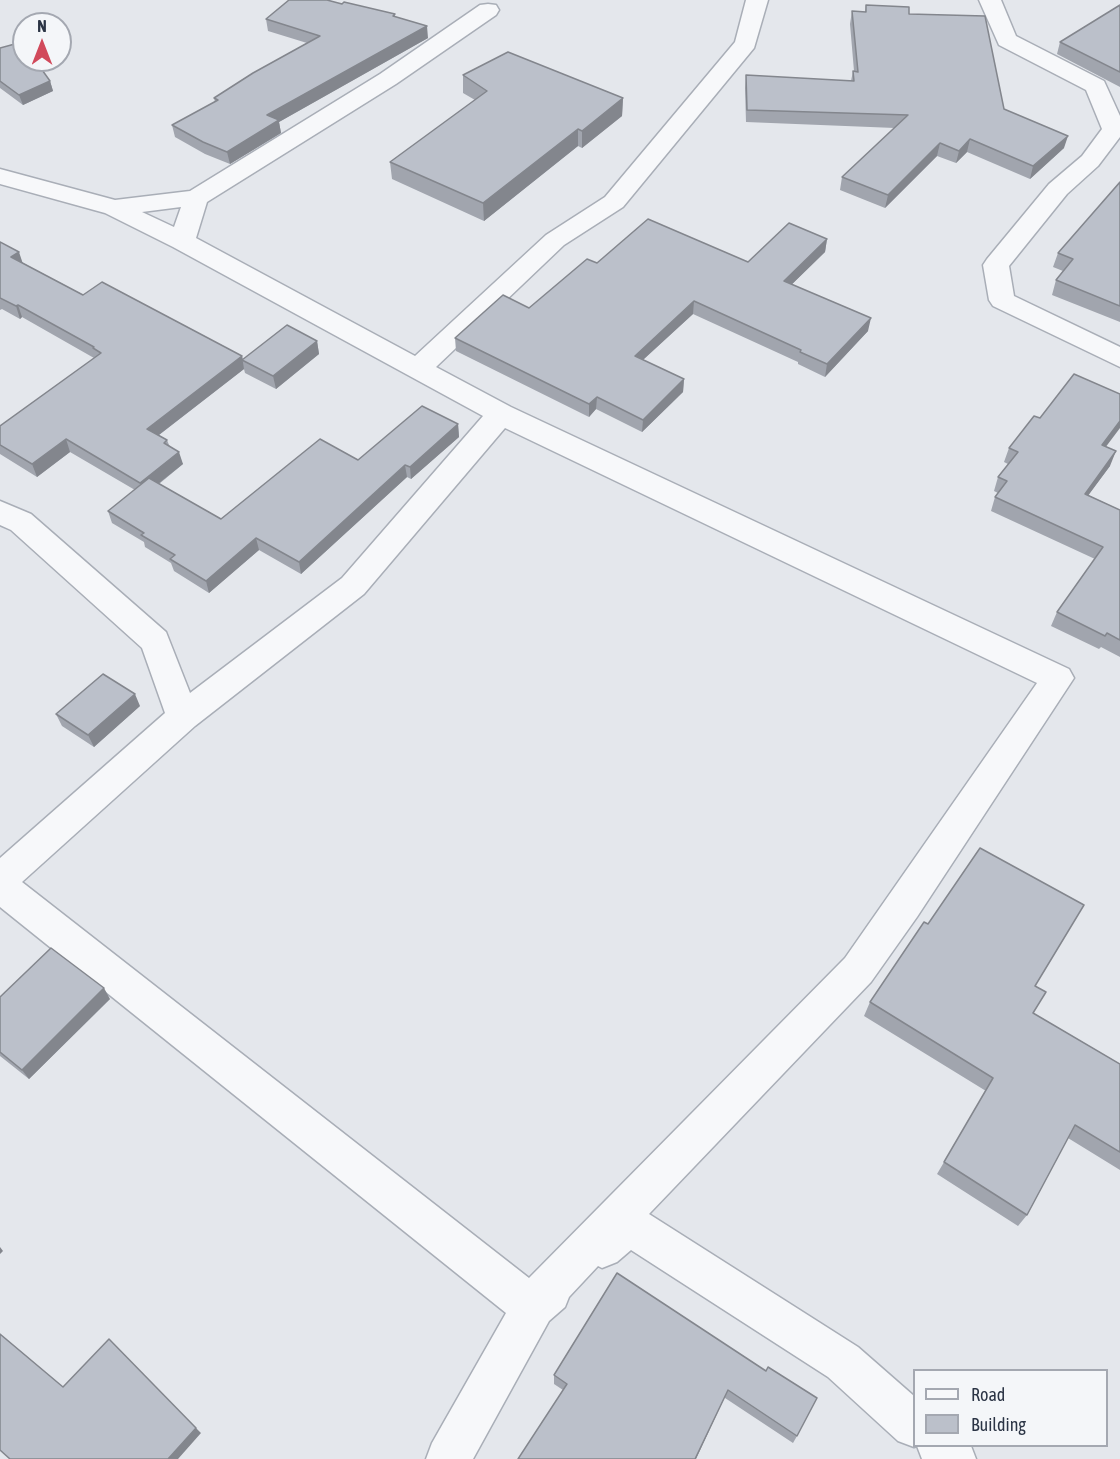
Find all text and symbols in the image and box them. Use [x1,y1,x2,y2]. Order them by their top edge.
north arrow [12,12,72,72]
text: N [37,17,47,35]
legend [913,1369,1108,1447]
text: Road [971,1384,1005,1405]
text: Building [971,1414,1026,1435]

